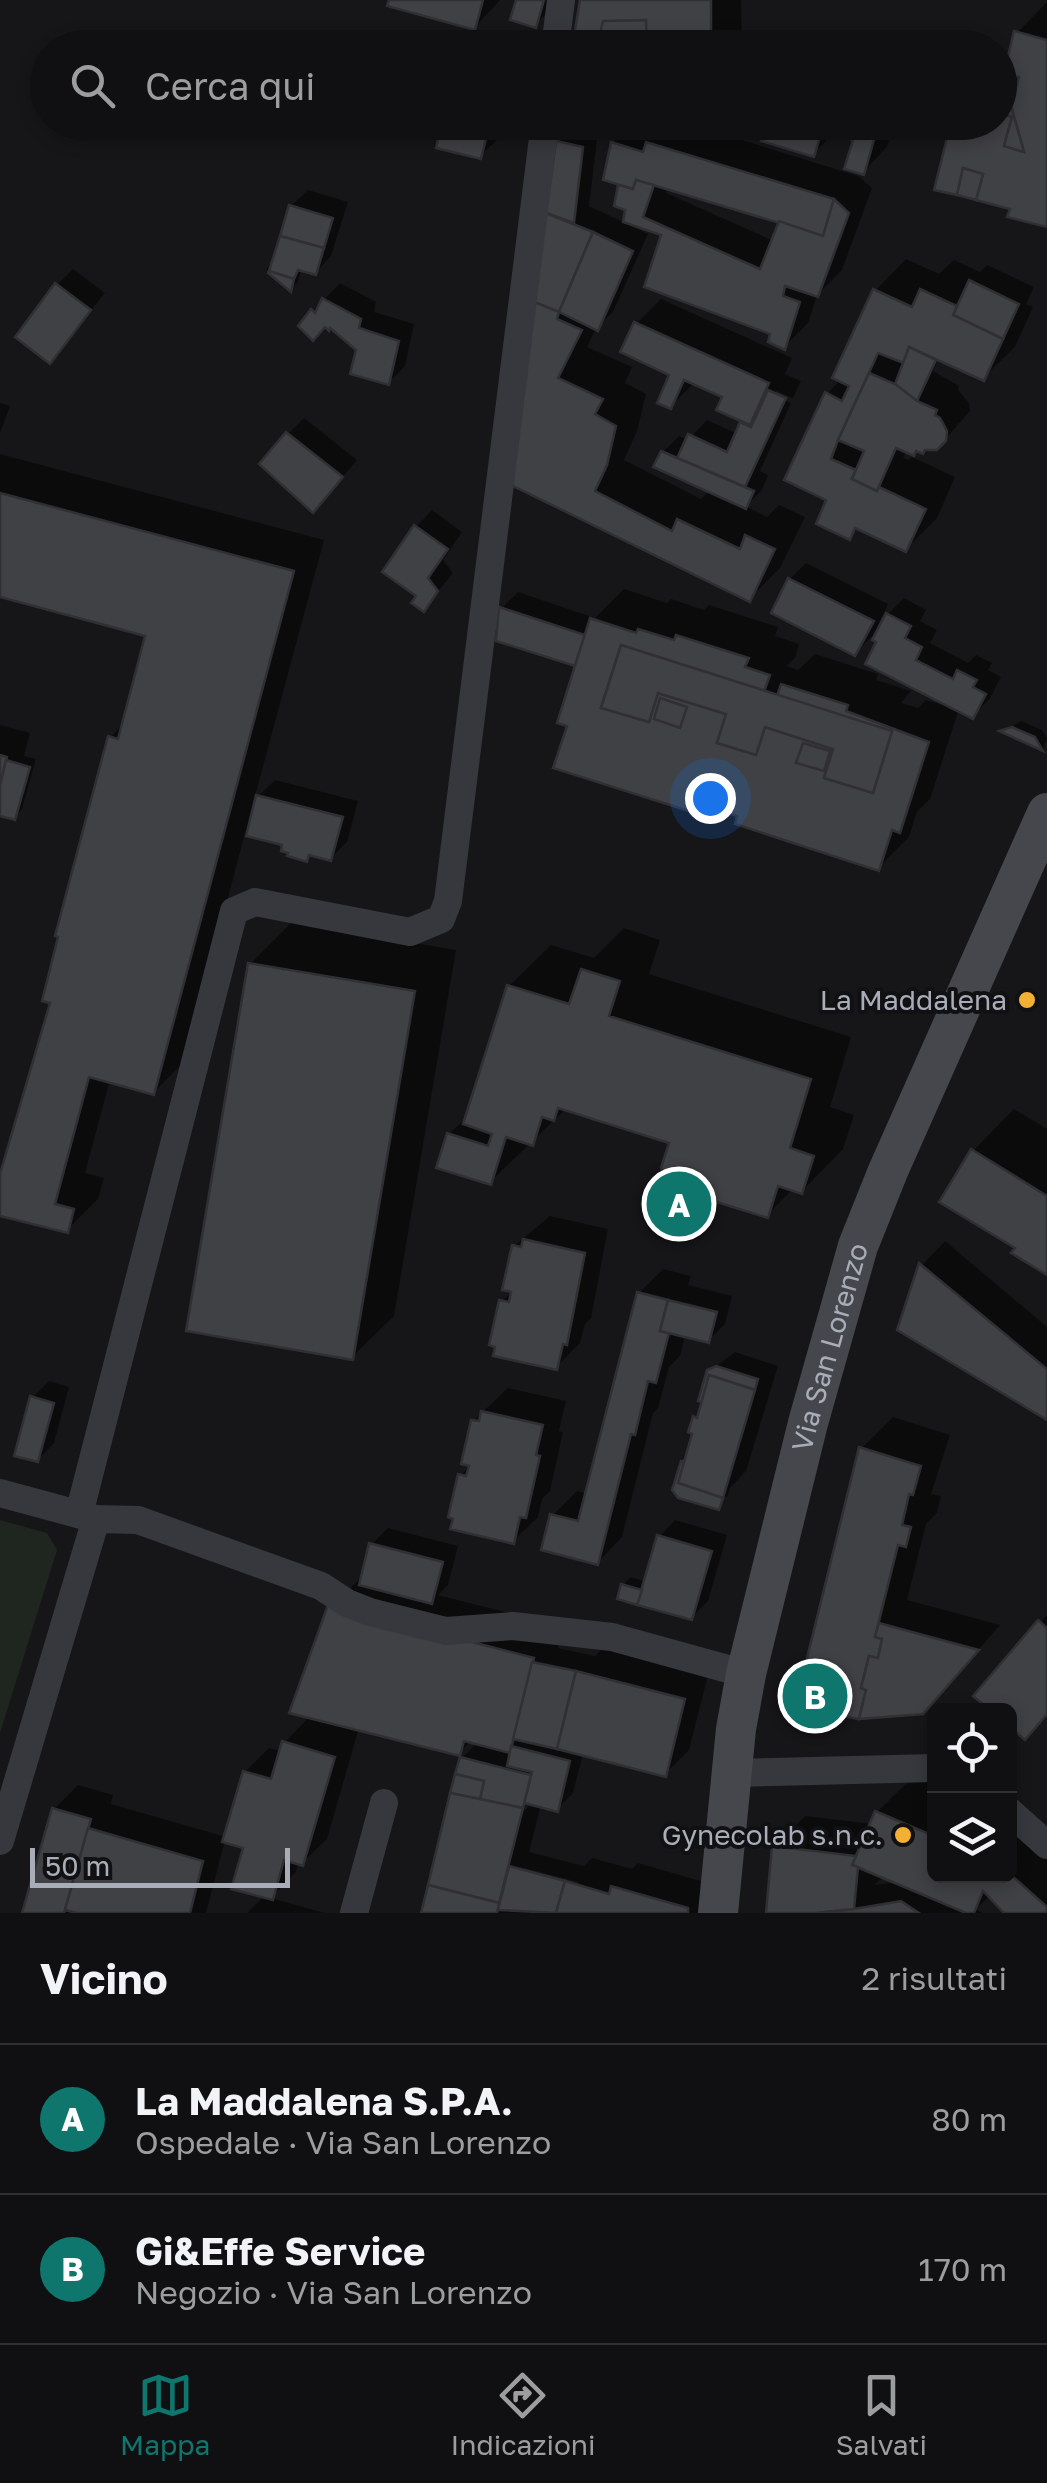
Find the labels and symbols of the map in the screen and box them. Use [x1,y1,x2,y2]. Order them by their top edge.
your location [685,773,736,824]
place label: La Maddalena [820,983,1007,1016]
marker: La Maddalena [1016,989,1038,1011]
pin: A [646,1166,712,1242]
street label: Via San Lorenzo [785,1239,874,1455]
pin: B [782,1658,848,1734]
place label: Gynecolab s.n.c. [662,1818,883,1851]
marker: Gynecolab s.n.c. [892,1824,914,1846]
scale bar [30,1843,290,1888]

